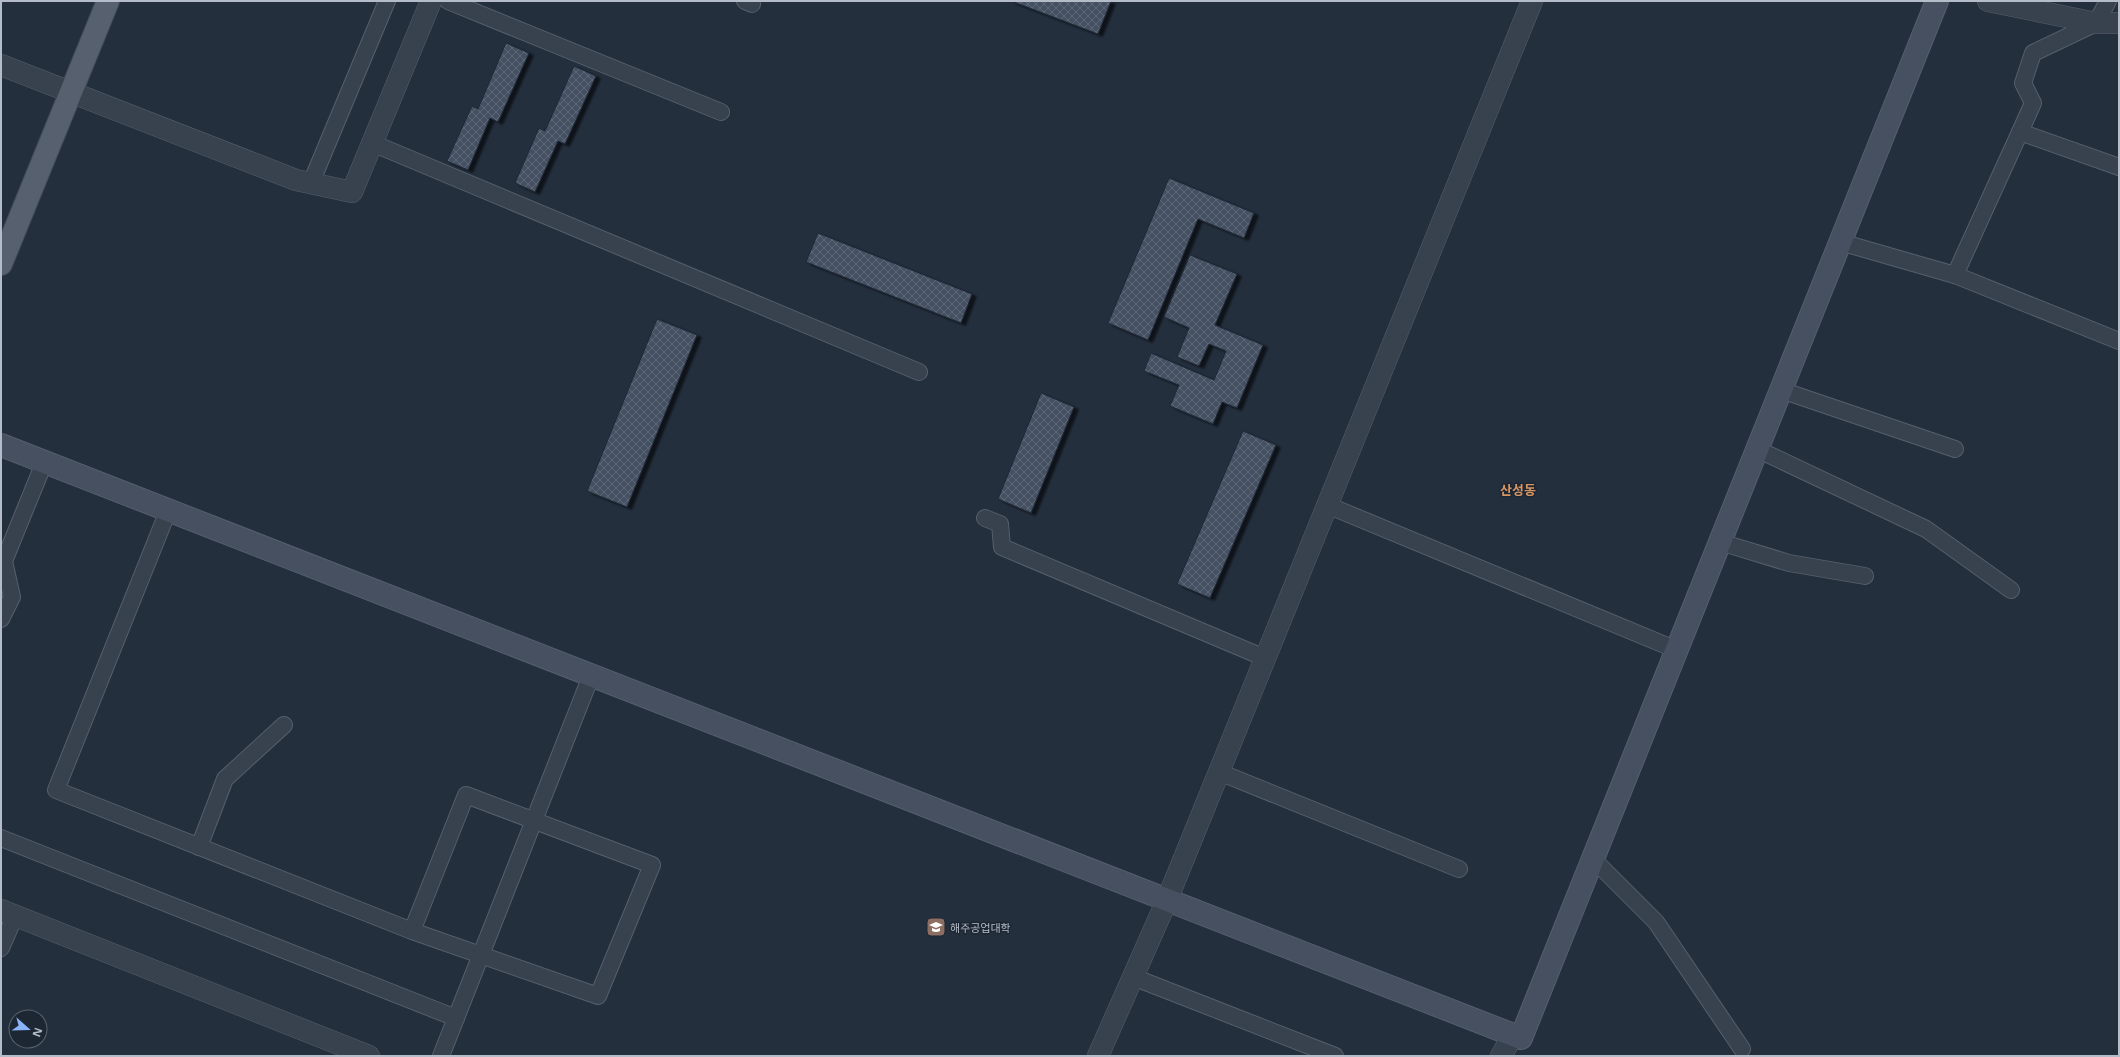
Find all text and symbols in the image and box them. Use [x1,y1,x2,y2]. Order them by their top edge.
district label: 산성동 [1500,481,1536,499]
school or university icon: 해주공업대학 [925,916,947,938]
place label: 해주공업대학 [950,920,1011,935]
north arrow [8,1009,48,1049]
text: N [29,1026,46,1039]

